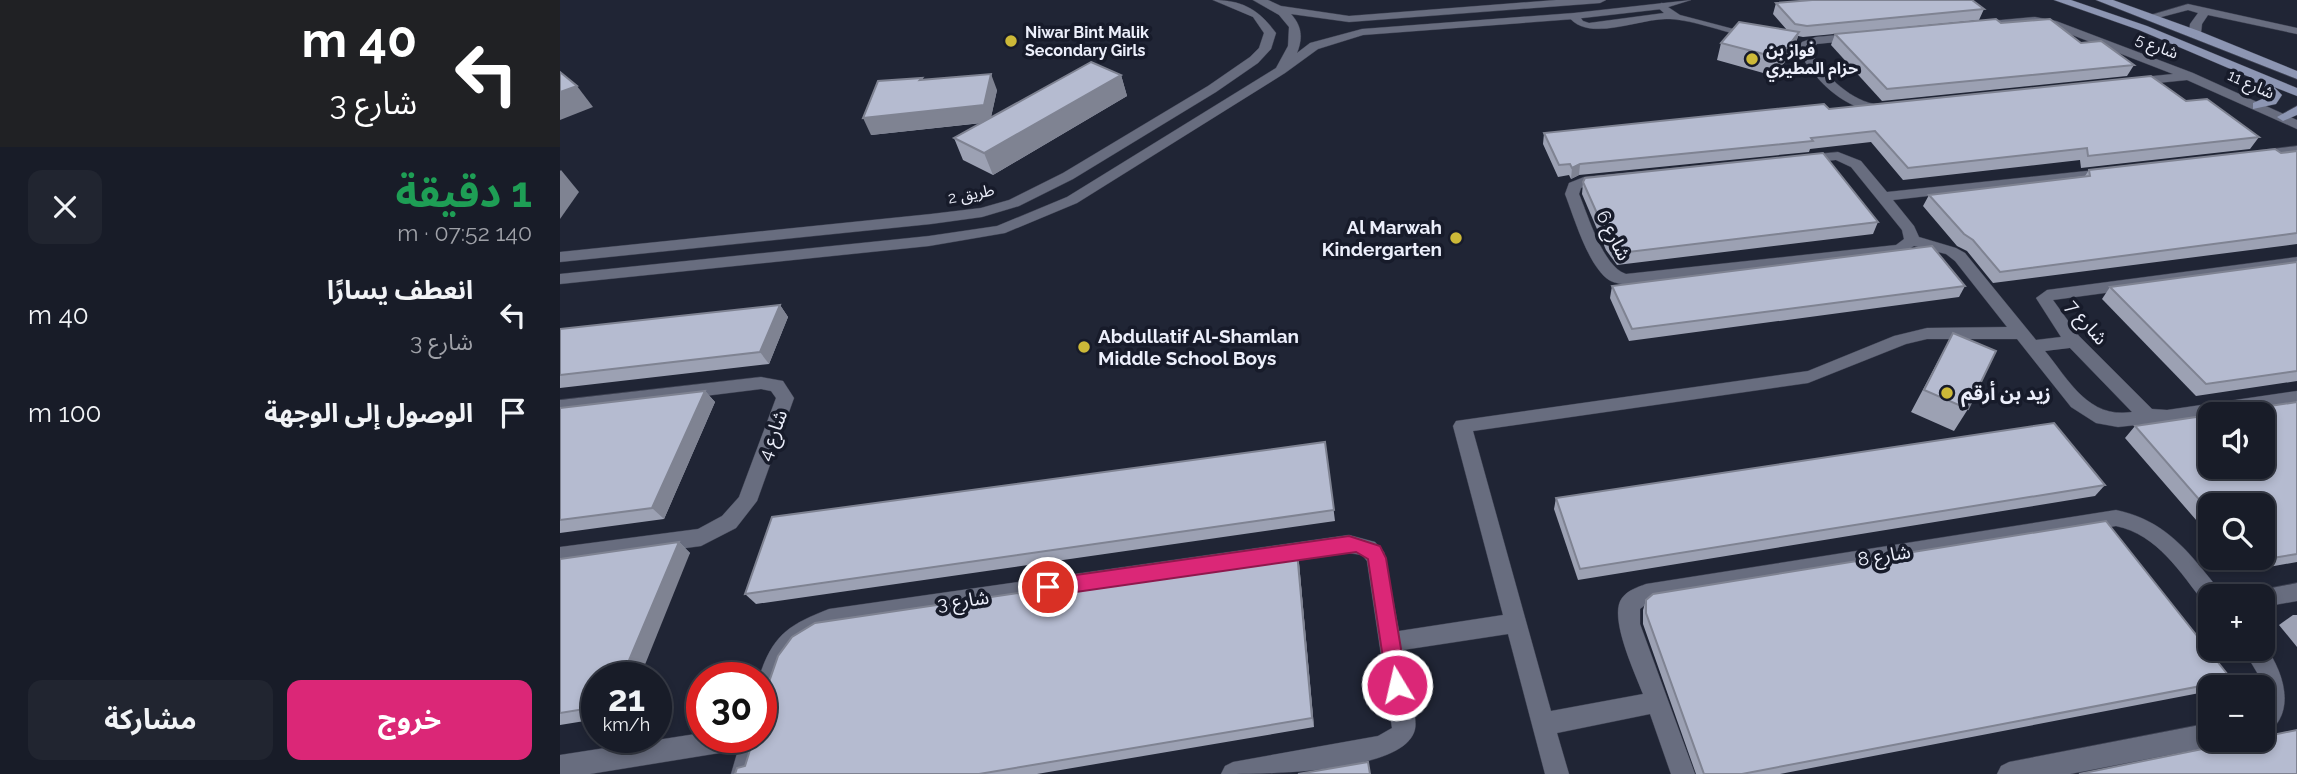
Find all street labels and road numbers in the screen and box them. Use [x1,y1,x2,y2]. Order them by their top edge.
street label: شارع 5 [2132,29,2181,66]
street label: شارع 11 [2224,65,2277,105]
street label: طريق 2 [946,180,996,209]
street label: شارع 6 [1589,206,1636,265]
street label: شارع 7 [2059,295,2112,351]
street label: شارع 4 [753,407,794,464]
street label: شارع 8 [1856,540,1912,573]
street label: شارع 3 [936,585,991,617]

